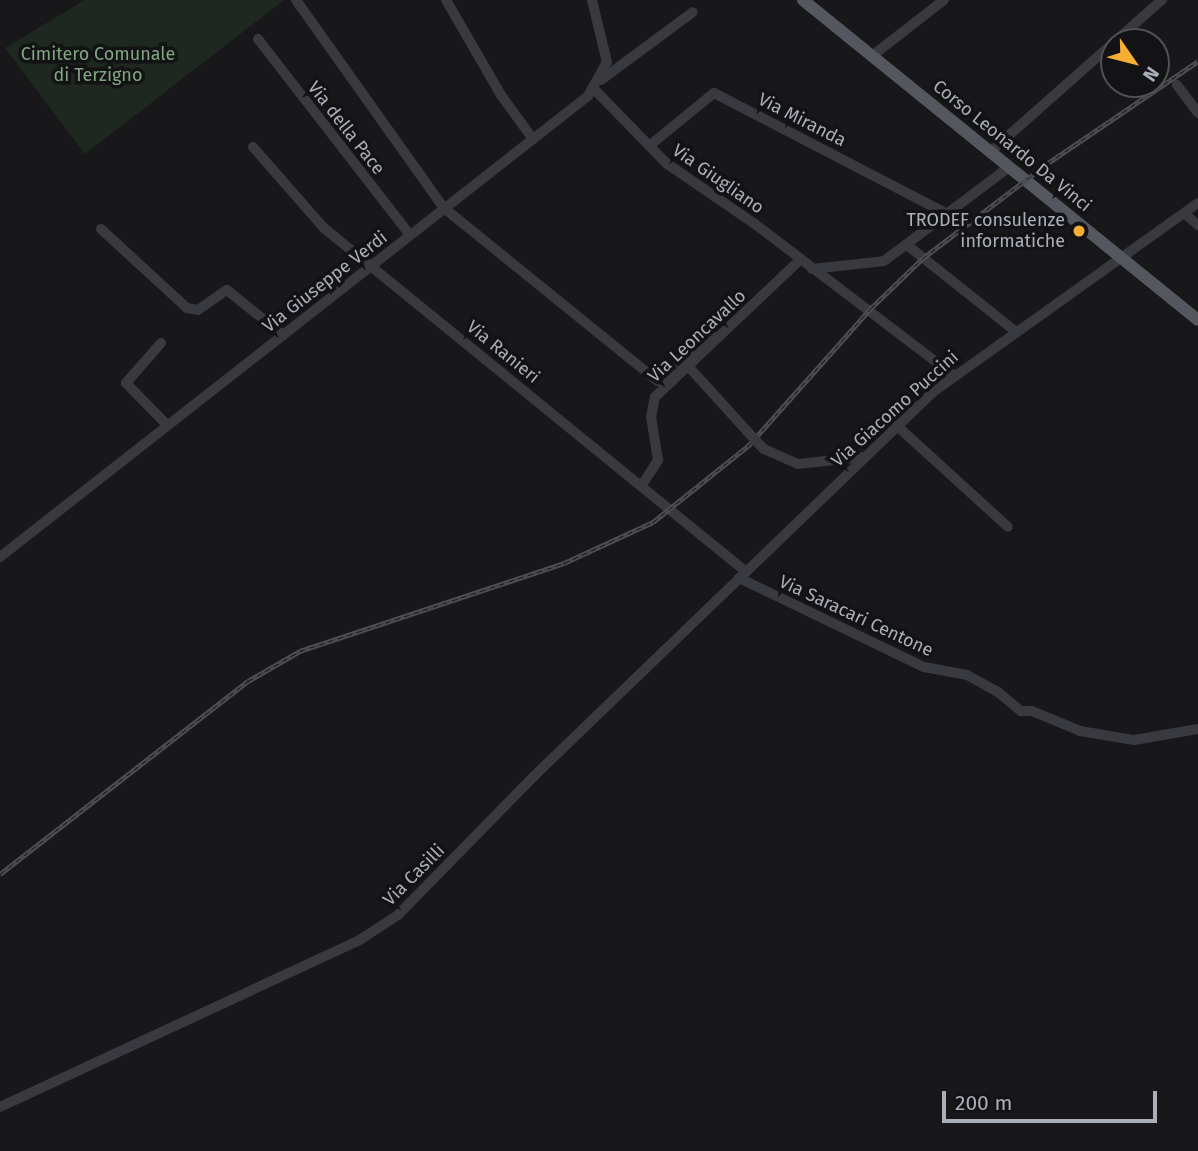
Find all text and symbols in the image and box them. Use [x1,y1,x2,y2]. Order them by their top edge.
north arrow [1100,28,1170,98]
park label: Cimitero Comunale di Terzigno [21,44,175,86]
text: N [1138,62,1164,86]
street label: Corso Leonardo Da Vinci [928,75,1096,217]
street label: Via della Pace [303,77,389,179]
street label: Via Miranda [754,89,850,151]
street label: Via Giugliano [668,139,768,219]
place label: TRODEF consulenze informatiche [906,210,1065,252]
marker: TRODEF consulenze informatiche [1071,223,1087,239]
street label: Via Giuseppe Verdi [258,227,392,337]
street label: Via Leoncavallo [644,285,750,387]
street label: Via Ranieri [462,316,544,388]
street label: Via Giacomo Puccini [827,346,963,472]
street label: Via Saracari Centone [776,571,936,661]
street label: Via Casilli [379,840,449,910]
scale bar [946,1078,1161,1122]
text: 200 m [955,1090,1012,1116]

